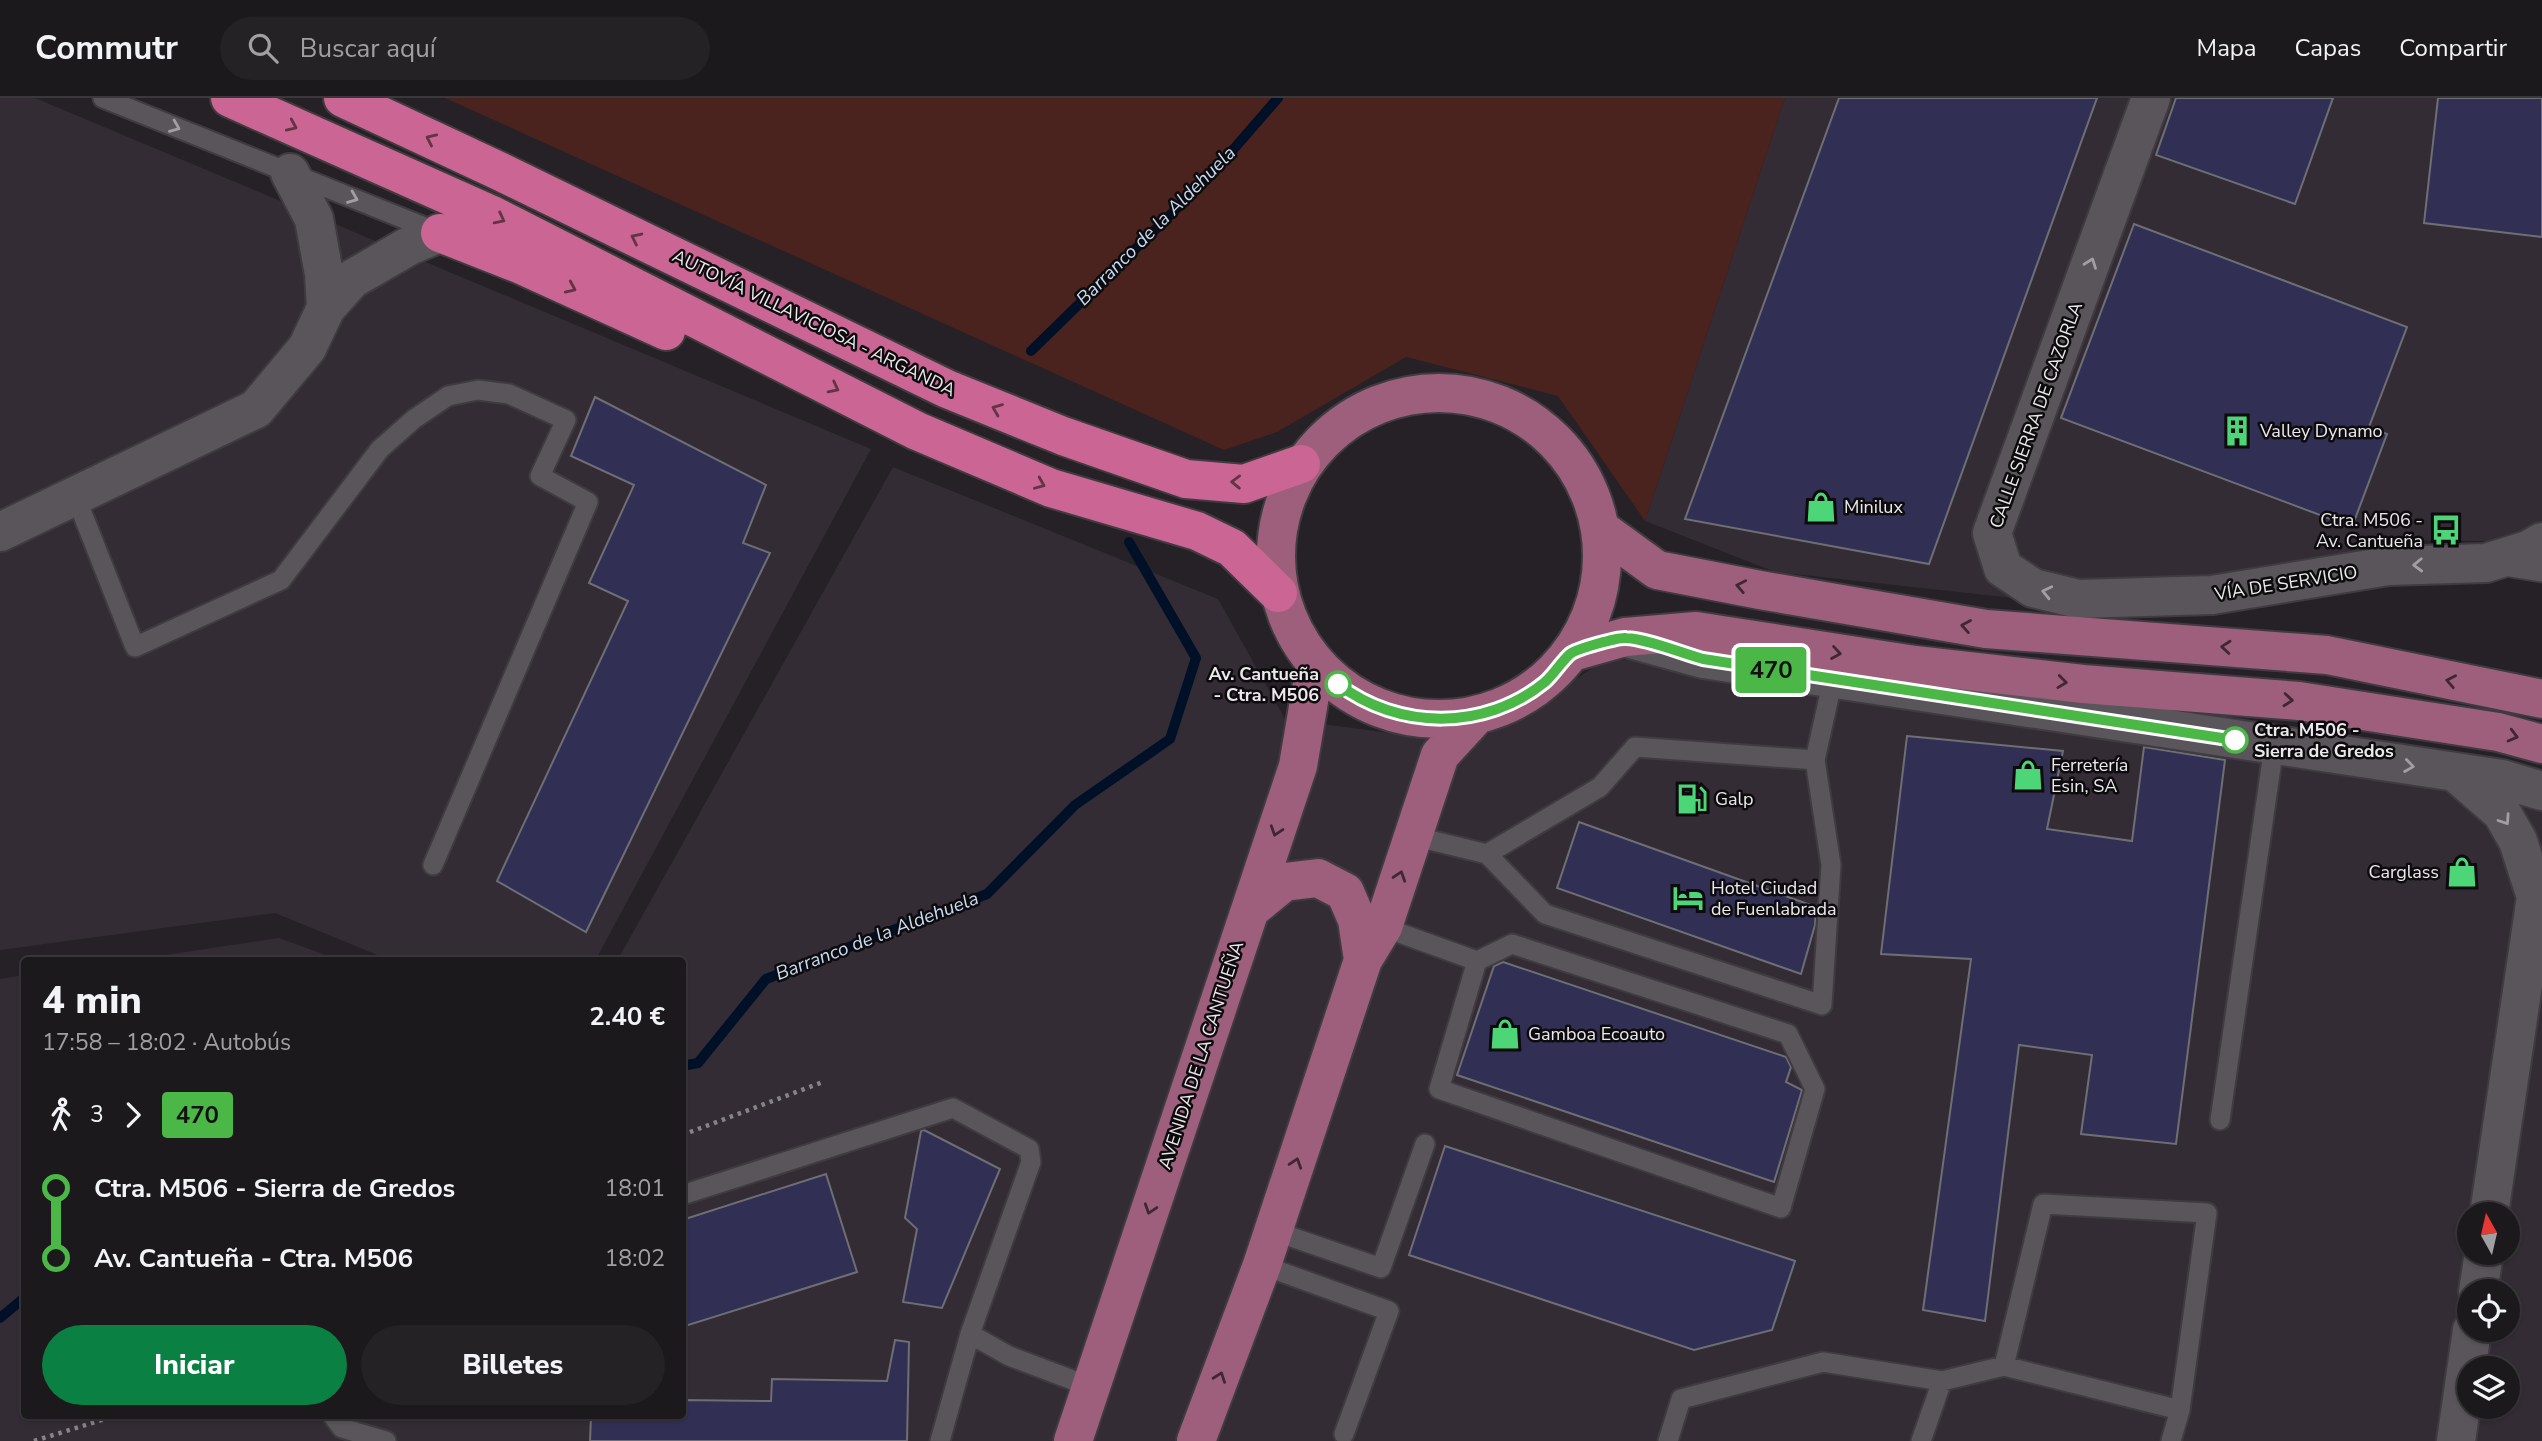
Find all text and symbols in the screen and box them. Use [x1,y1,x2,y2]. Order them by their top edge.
search box [220,17,710,80]
text: Commutr [35,26,178,71]
icon: search [244,29,282,67]
text: Buscar aquí [300,31,436,66]
text: Mapa [2197,32,2257,64]
text: Capas [2295,32,2361,64]
text: Compartir [2399,32,2507,64]
one-way arrow [285,118,297,132]
one-way arrow [169,119,181,133]
one-way arrow [426,133,439,147]
water label: Barranco de la Aldehuela [1071,141,1241,311]
one-way arrow [346,190,358,204]
one-way arrow [493,210,505,224]
one-way arrow [631,232,643,246]
street label: AUTOVÍA VILLAVICIOSA - ARGANDA [668,244,960,402]
one-way arrow [2082,258,2096,270]
one-way arrow [564,280,576,294]
street label: CALLE SIERRA DE CAZORLA [1984,298,2088,532]
one-way arrow [827,380,839,394]
one-way arrow [991,404,1003,418]
building icon: Valley Dynamo [2220,414,2254,448]
place label: Valley Dynamo [2259,419,2383,443]
one-way arrow [1230,474,1241,490]
one-way arrow [1033,476,1045,490]
shop icon: Minilux [1804,490,1838,524]
place label: Minilux [1844,495,1903,519]
place label: Ctra. M506 - Av. Cantueña [2316,508,2423,553]
bus stop icon: Ctra. M506 - Av. Cantueña [2429,513,2463,547]
one-way arrow [2412,557,2423,572]
street label: VÍA DE SERVICIO [2212,560,2359,606]
one-way arrow [1735,580,1747,595]
one-way arrow [2041,585,2053,600]
one-way arrow [1960,619,1971,634]
one-way arrow [2221,640,2232,655]
one-way arrow [1830,645,1842,660]
line badge: 470 [1731,647,1811,693]
text: 470 [1749,654,1793,686]
place label: Av. Cantueña - Ctra. M506 [1208,662,1319,707]
marker: Av. Cantueña - Ctra. M506 [1325,671,1351,697]
one-way arrow [2056,674,2068,689]
one-way arrow [2445,674,2457,689]
one-way arrow [2283,692,2294,707]
place label: Ctra. M506 - Sierra de Gredos [2254,718,2394,763]
marker: Ctra. M506 - Sierra de Gredos [2222,727,2248,753]
one-way arrow [2507,728,2519,743]
place label: Ferretería Esin, SA [2051,753,2128,798]
shop icon: Ferretería Esin, SA [2011,758,2045,792]
one-way arrow [2403,758,2415,773]
fuel station icon: Galp [1675,782,1709,816]
place label: Galp [1715,787,1753,811]
one-way arrow [2496,812,2509,825]
one-way arrow [1270,824,1285,836]
shop icon: Carglass [2445,855,2479,889]
place label: Carglass [2369,860,2439,884]
one-way arrow [1392,870,1406,882]
place label: Hotel Ciudad de Fuenlabrada [1711,876,1837,921]
hotel icon: Hotel Ciudad de Fuenlabrada [1671,881,1705,915]
water label: Barranco de la Aldehuela [772,885,982,987]
street label: AVENIDA DE LA CANTUEÑA [1153,938,1249,1172]
text: 4 min [42,975,142,1026]
text: 2.40 € [589,999,665,1034]
shop icon: Gamboa Ecoauto [1488,1017,1522,1051]
place label: Gamboa Ecoauto [1528,1022,1665,1046]
text: 17:58 – 18:02 · Autobús [42,1027,291,1058]
icon: walk [42,1096,80,1134]
icon: forward [114,1096,152,1134]
text: 3 [90,1099,104,1130]
text: 470 [176,1099,219,1131]
one-way arrow [1288,1157,1302,1169]
text: Ctra. M506 - Sierra de Gredos [94,1171,455,1206]
text: 18:01 [605,1173,665,1204]
north arrow [2457,1202,2520,1265]
map controls [2457,1202,2520,1419]
one-way arrow [1144,1203,1158,1215]
text: Av. Cantueña - Ctra. M506 [94,1241,413,1276]
text: 18:02 [605,1243,665,1274]
button: locate [2457,1279,2520,1342]
button: Iniciar [42,1325,347,1405]
button: Billetes [361,1325,665,1405]
button: layers [2457,1356,2520,1419]
one-way arrow [1212,1372,1226,1384]

